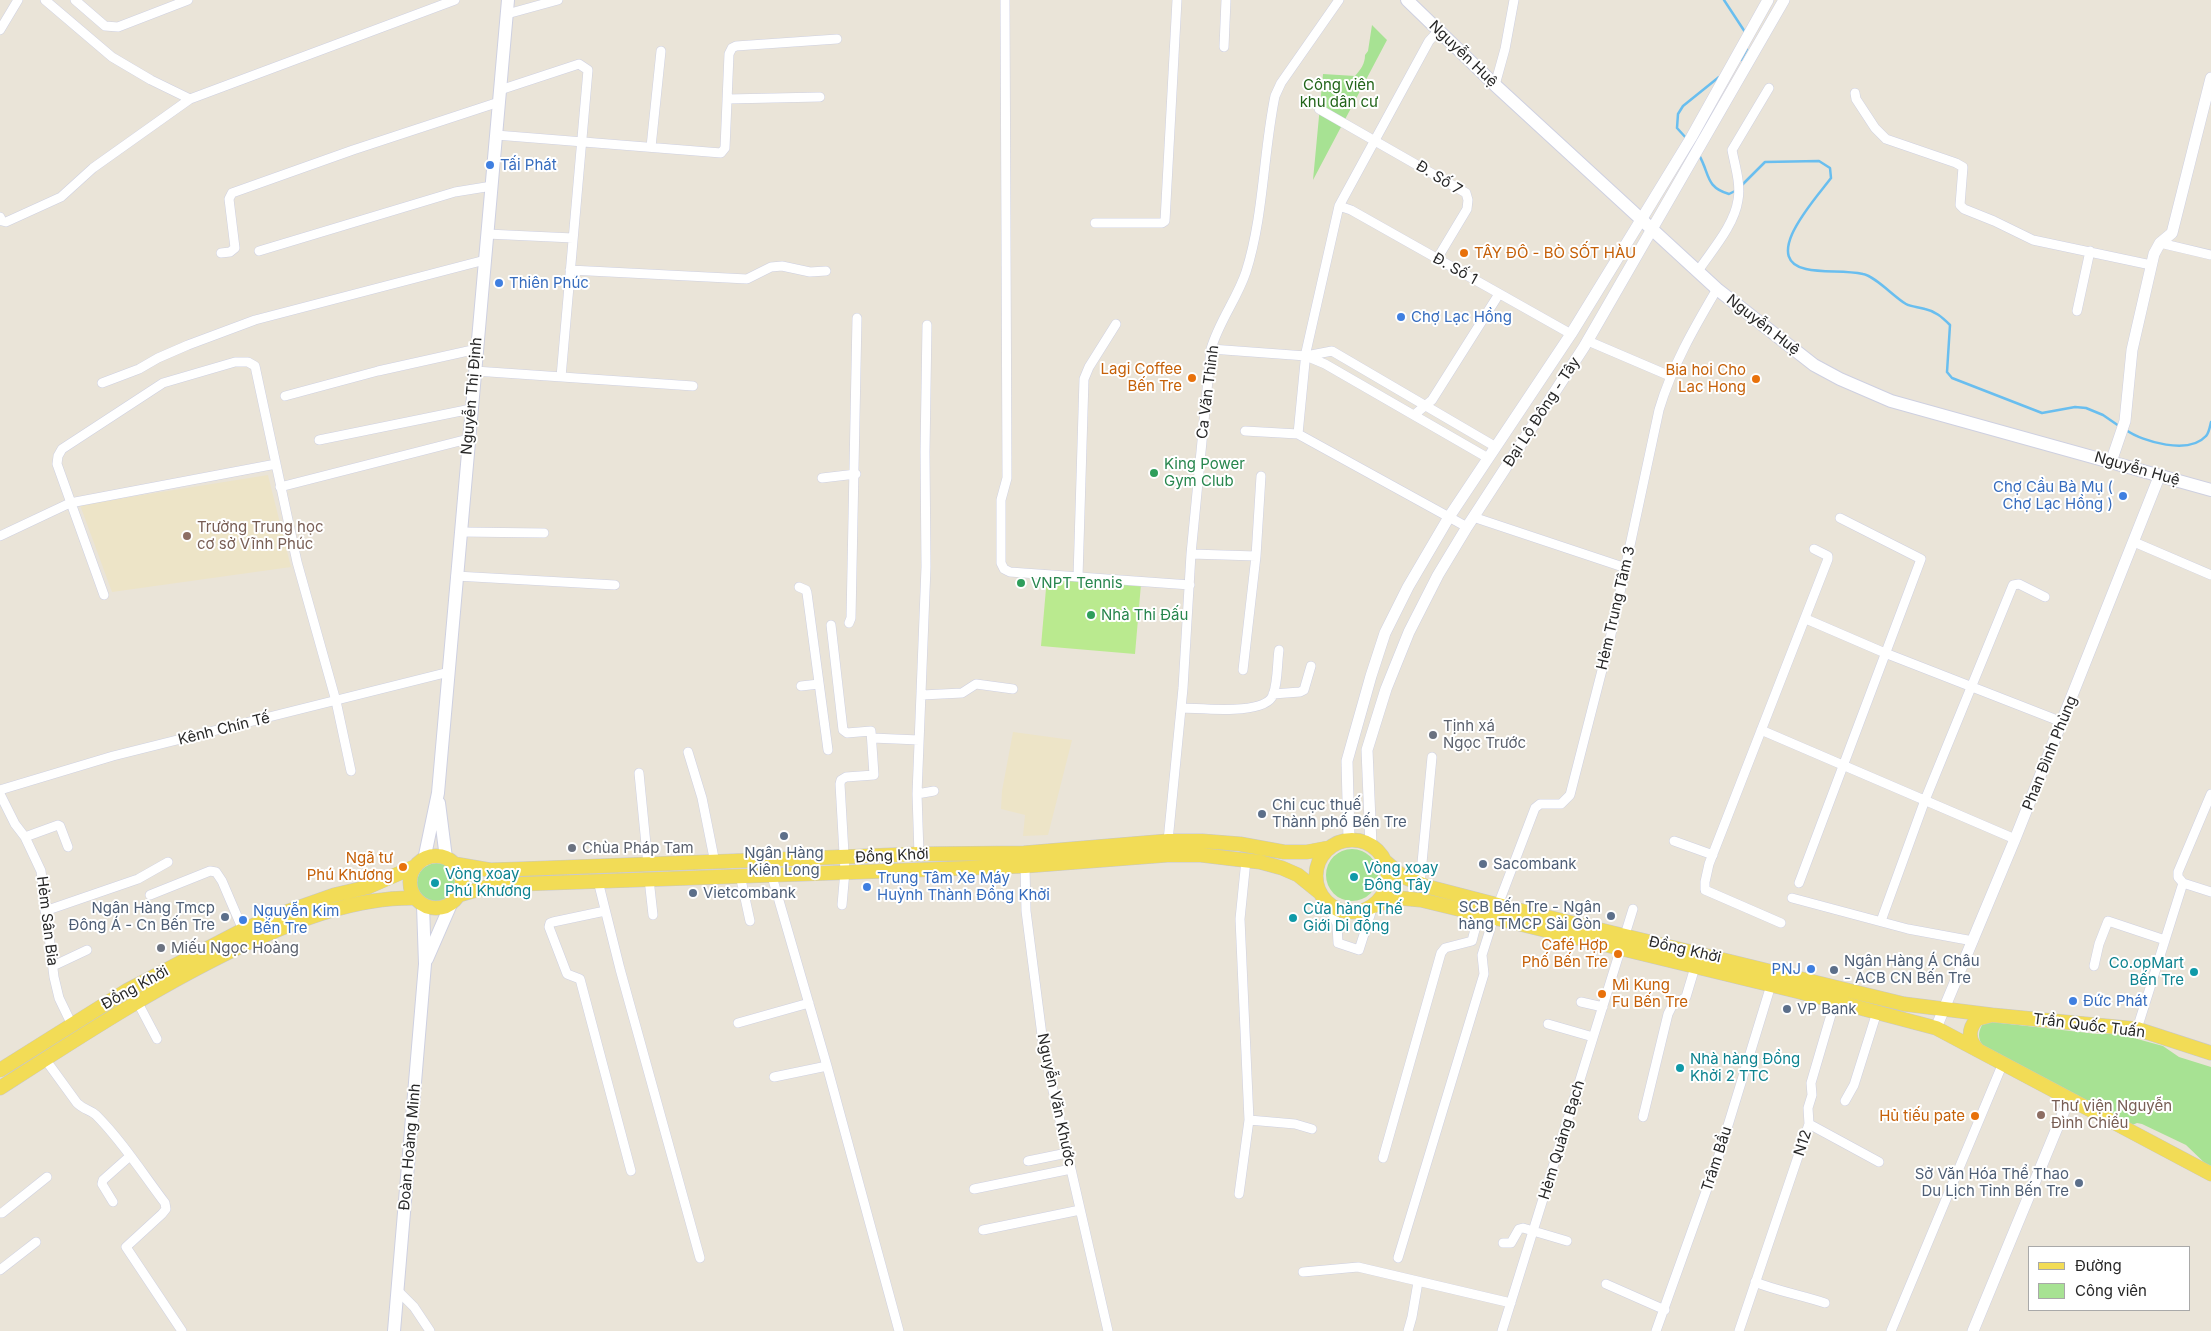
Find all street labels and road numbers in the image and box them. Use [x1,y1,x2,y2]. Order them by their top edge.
street label: Nguyễn Huệ [1425,17,1501,91]
street label: Đ. Số 7 [1413,157,1465,199]
street label: Đ. Số 1 [1430,249,1480,289]
street label: Nguyễn Huệ [1723,291,1803,359]
street label: Nguyễn Thị Định [458,336,486,456]
street label: Ca Văn Thỉnh [1193,344,1223,440]
street label: Đại Lộ Đông - Tây [1500,354,1584,470]
street label: Nguyễn Huệ [2092,448,2182,490]
street label: Hẻm Trung Tâm 3 [1593,544,1639,672]
street label: Phan Đình Phùng [2019,693,2081,813]
street label: Kênh Chín Tế [176,709,272,749]
street label: Đồng Khởi [855,845,929,867]
street label: Hẻm Sân Bia [33,875,61,967]
street label: Đồng Khởi [1647,933,1723,967]
street label: Đồng Khởi [98,962,172,1014]
street label: Trần Quốc Tuấn [2032,1010,2146,1042]
street label: Nguyễn Văn Khước [1033,1032,1079,1168]
street label: Hẻm Quảng Bạch [1535,1078,1589,1202]
street label: Đoàn Hoàng Minh [395,1083,425,1211]
street label: Trâm Bầu [1698,1124,1736,1194]
street label: N12 [1790,1128,1816,1158]

